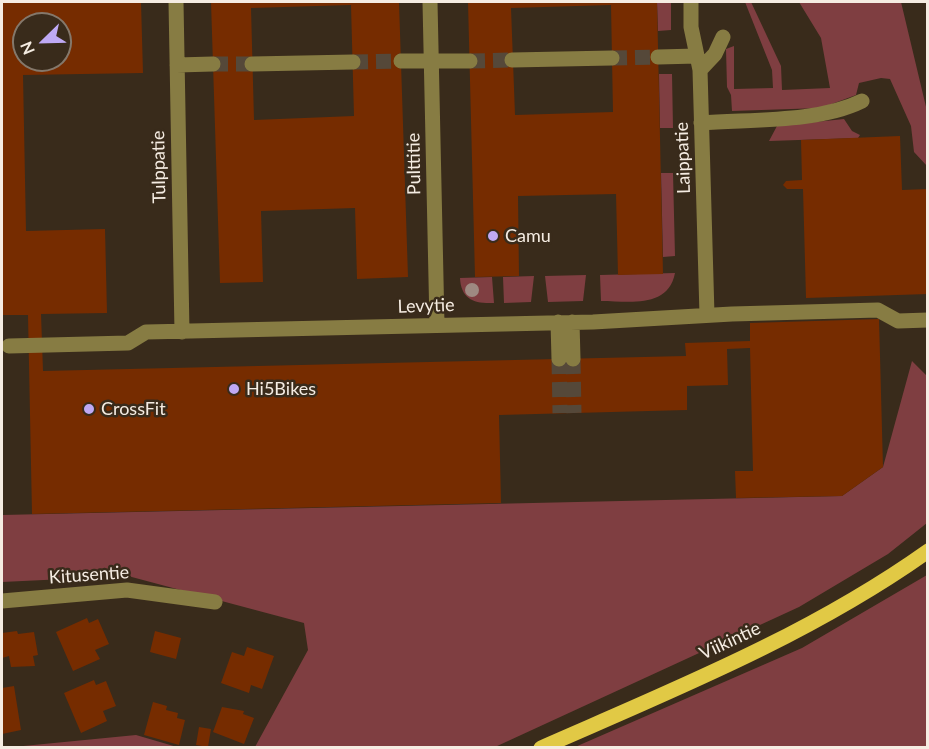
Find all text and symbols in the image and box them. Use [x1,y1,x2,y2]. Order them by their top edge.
north arrow [12,12,72,72]
text: N [16,39,38,58]
street label: Laippatie [671,122,695,194]
street label: Tulppatie [148,131,170,203]
street label: Pulttitie [403,133,425,195]
place label: Camu [505,225,551,247]
marker: Camu [486,229,500,243]
street label: Levytie [397,294,455,318]
place label: Hi5Bikes [246,378,316,400]
marker: Hi5Bikes [227,382,241,396]
place label: CrossFit [101,398,166,420]
marker: CrossFit [82,402,96,416]
street label: Kitusentie [48,561,130,589]
street label: Viikintie [696,618,764,664]

